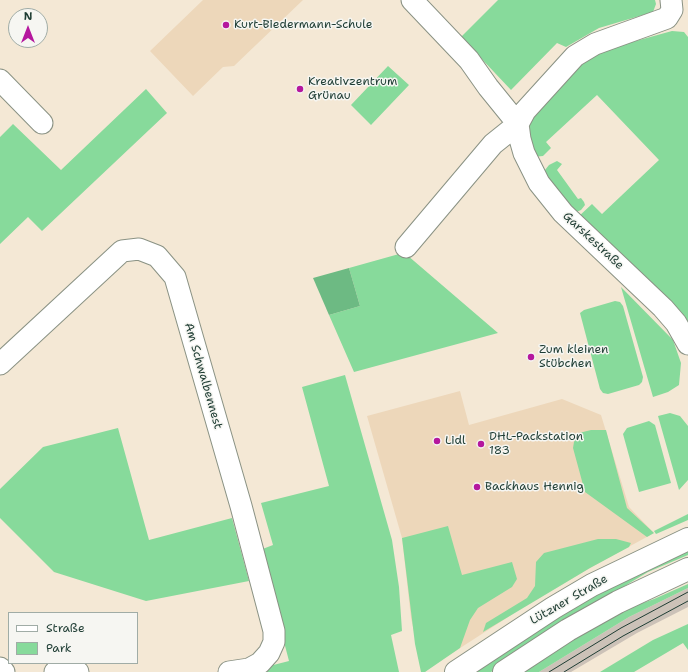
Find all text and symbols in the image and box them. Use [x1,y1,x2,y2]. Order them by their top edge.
north arrow [8,8,48,48]
text: N [24,9,32,24]
place label: Kurt-Biedermann-Schule [234,18,373,32]
marker: Kurt-Biedermann-Schule [221,20,231,30]
place label: Kreativzentrum Grünau [308,75,397,103]
marker: Kreativzentrum Grünau [295,84,305,94]
street label: Garskestraße [560,209,626,273]
street label: Am Schwalbennest [181,321,225,431]
place label: Zum kleinen Stübchen [539,343,608,371]
marker: Zum kleinen Stübchen [526,352,536,362]
place label: DHL-Packstation 183 [489,430,583,458]
place label: Lidl [445,434,466,448]
marker: Lidl [432,436,442,446]
marker: DHL-Packstation 183 [476,439,486,449]
place label: Backhaus Hennig [485,480,584,494]
marker: Backhaus Hennig [472,482,482,492]
street label: Lützner Straße [528,572,610,628]
legend [8,612,138,664]
text: Straße [46,620,85,636]
text: Park [46,640,72,656]

